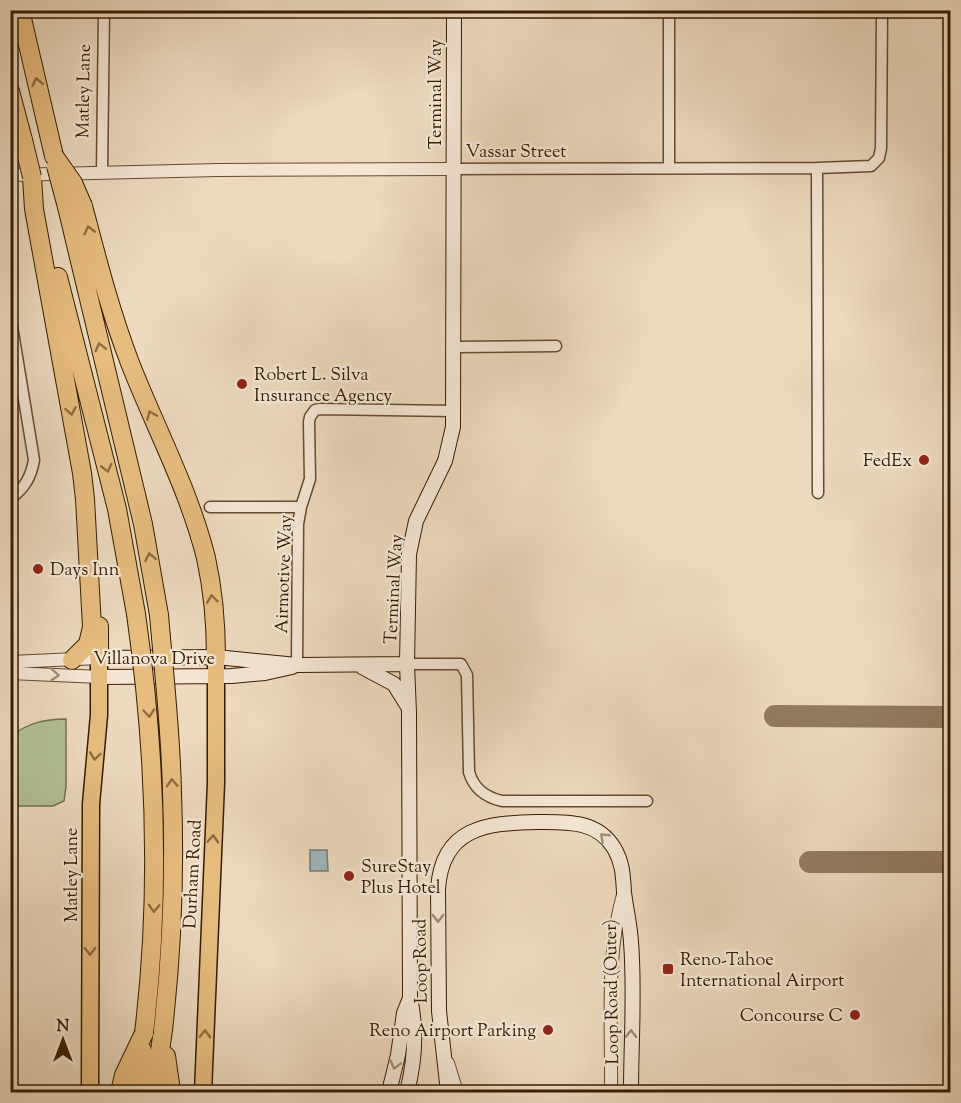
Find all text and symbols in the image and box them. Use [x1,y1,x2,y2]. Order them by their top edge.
street label: Terminal Way [424,39,450,149]
street label: Matley Lane [71,44,99,139]
one-way arrow [31,78,44,88]
street label: Vassar Street [465,140,567,166]
one-way arrow [84,225,97,235]
one-way arrow [95,342,108,352]
place label: Robert L. Silva Insurance Agency [254,363,392,410]
marker: Robert L. Silva Insurance Agency [235,377,249,391]
one-way arrow [64,405,77,415]
one-way arrow [146,410,158,421]
place label: FedEx [863,449,912,475]
marker: FedEx [917,453,931,467]
one-way arrow [99,463,112,473]
street label: Airmotive Way [270,514,300,634]
street label: Terminal Way [379,533,411,645]
one-way arrow [144,553,157,563]
place label: Days Inn [50,558,120,584]
marker: Days Inn [31,562,45,576]
one-way arrow [207,595,219,604]
street label: Villanova Drive [93,647,215,673]
one-way arrow [51,668,60,681]
one-way arrow [142,709,155,718]
one-way arrow [89,752,101,761]
one-way arrow [165,778,178,787]
street label: Durham Road [178,819,210,929]
street label: Matley Lane [60,828,86,922]
one-way arrow [600,834,611,845]
one-way arrow [207,835,220,844]
place label: SureStay Plus Hotel [361,855,441,902]
marker: SureStay Plus Hotel [342,869,356,883]
one-way arrow [148,904,161,913]
one-way arrow [432,913,444,922]
street label: Loop Road [408,918,436,1004]
street label: Loop Road (Outer) [599,919,627,1065]
one-way arrow [84,947,96,956]
place label: Reno-Tahoe International Airport [680,948,844,995]
marker: Reno-Tahoe International Airport [661,962,675,976]
place label: Concourse C [740,1004,843,1030]
marker: Concourse C [848,1008,862,1022]
north arrow [33,1010,93,1070]
text: N [57,1016,70,1039]
place label: Reno Airport Parking [369,1019,536,1045]
marker: Reno Airport Parking [541,1023,555,1037]
one-way arrow [199,1030,212,1039]
one-way arrow [625,1030,637,1039]
one-way arrow [390,1060,403,1070]

